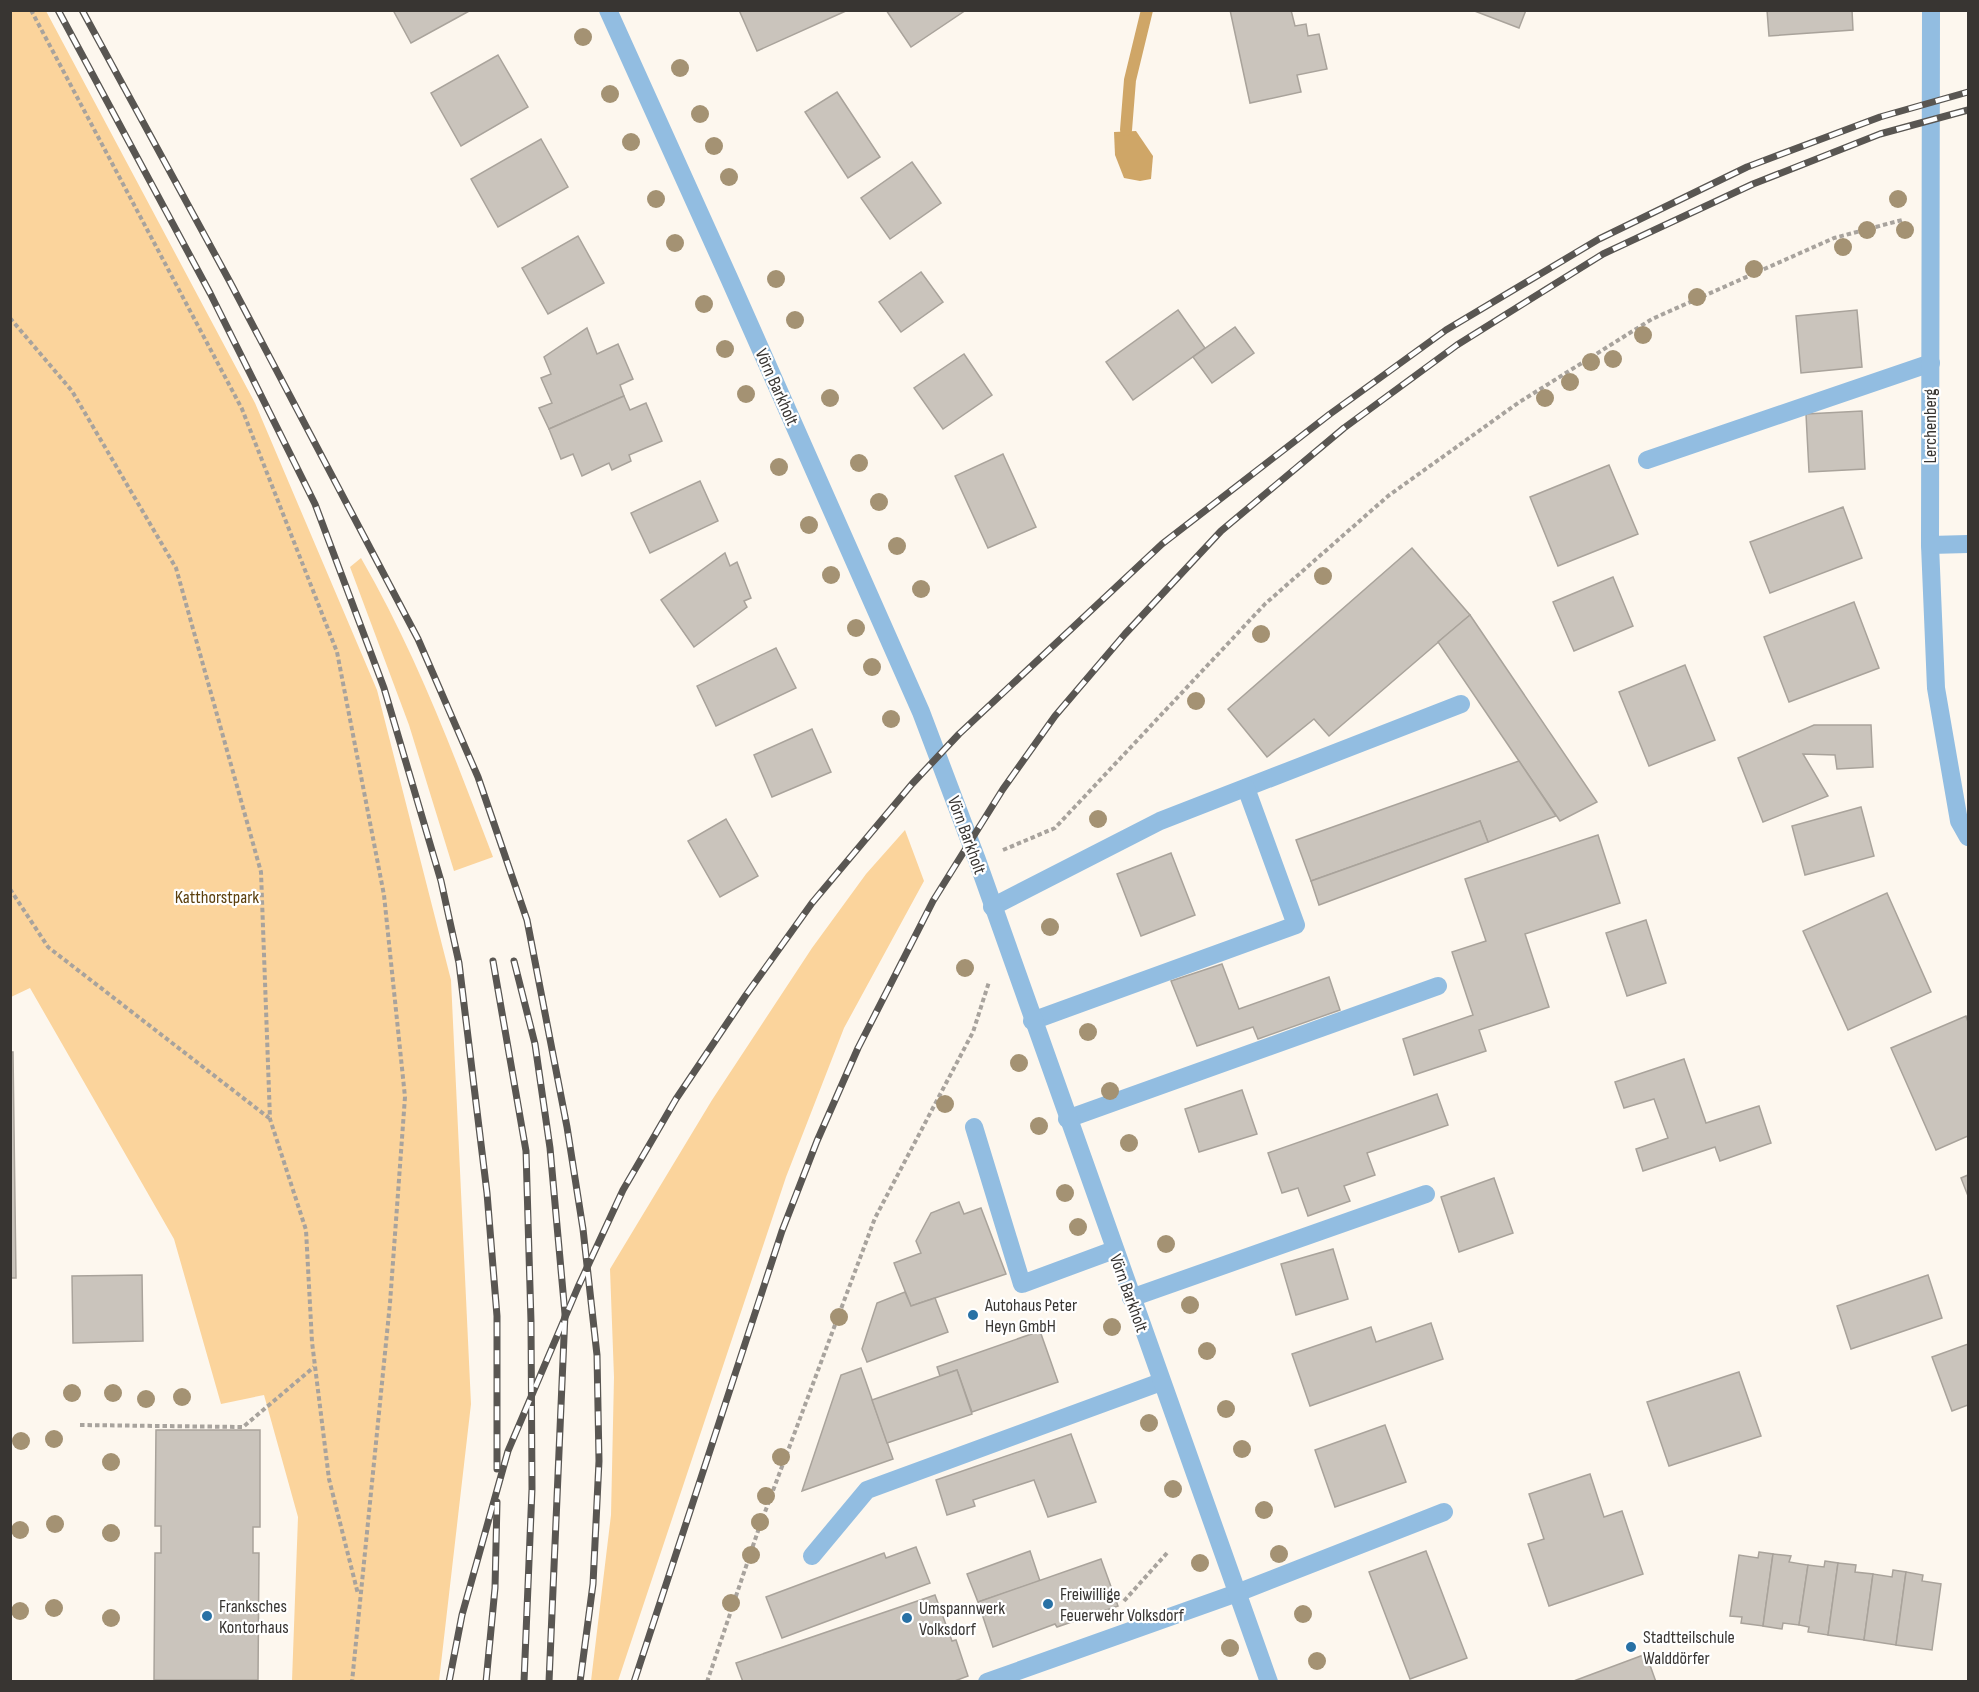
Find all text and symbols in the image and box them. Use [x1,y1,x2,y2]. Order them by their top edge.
street label: Vörn Barkholt [750,346,803,429]
street label: Lerchenberg [1920,389,1941,464]
street label: Vörn Barkholt [943,793,991,878]
park label: Katthorstpark [175,887,259,908]
street label: Vörn Barkholt [1105,1251,1153,1336]
place label: Autohaus Peter Heyn GmbH [984,1295,1077,1337]
marker: Autohaus Peter Heyn GmbH [966,1308,980,1322]
place label: Freiwillige Feuerwehr Volksdorf [1060,1584,1185,1626]
place label: Franksches Kontorhaus [219,1596,289,1638]
marker: Freiwillige Feuerwehr Volksdorf [1041,1597,1055,1611]
place label: Umspannwerk Volksdorf [919,1598,1005,1640]
marker: Franksches Kontorhaus [200,1609,214,1623]
marker: Umspannwerk Volksdorf [900,1611,914,1625]
place label: Stadtteilschule Walddörfer [1643,1627,1735,1669]
marker: Stadtteilschule Walddörfer [1624,1640,1638,1654]

